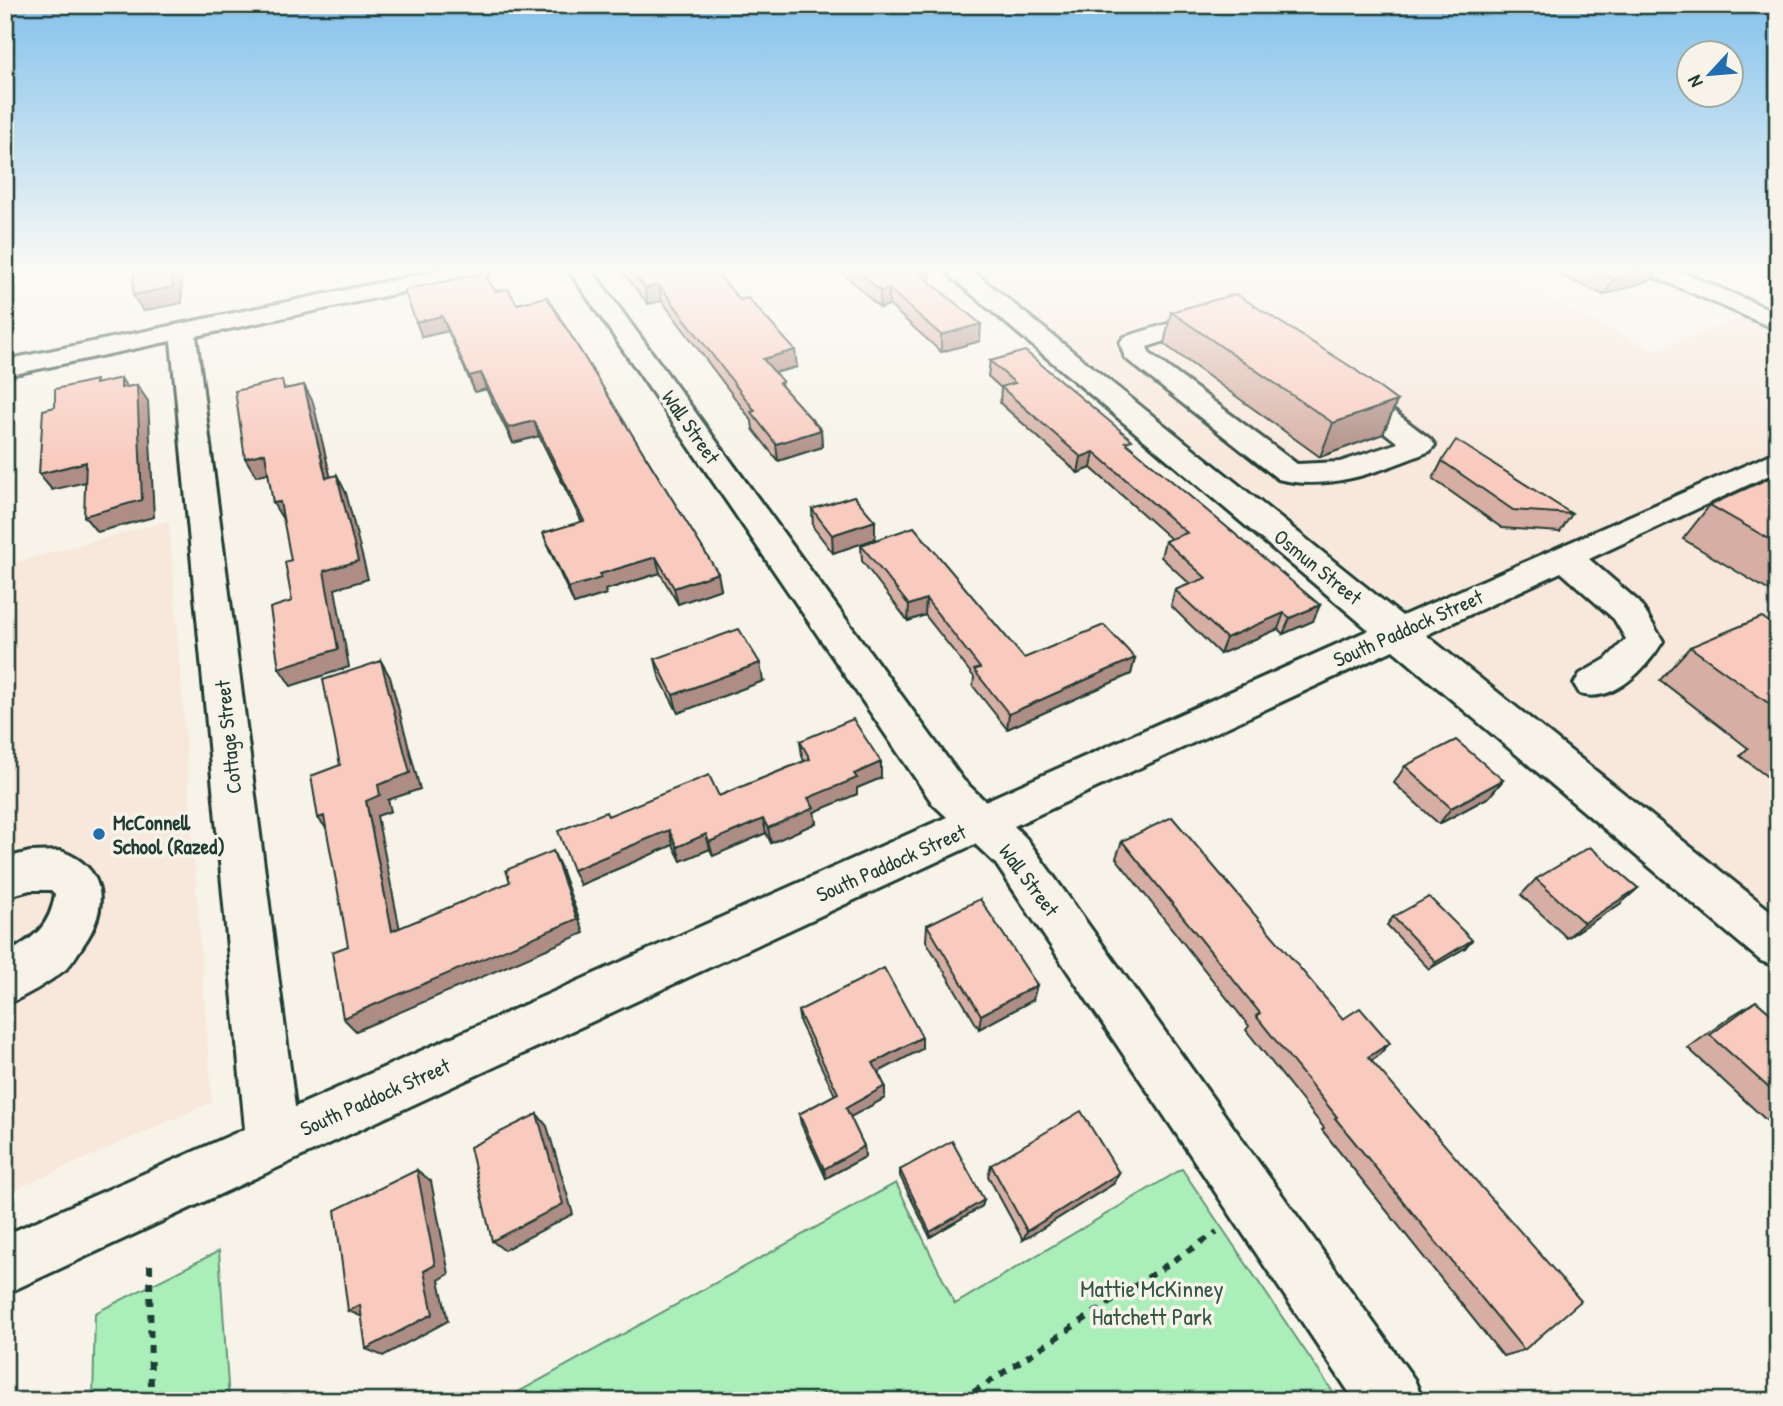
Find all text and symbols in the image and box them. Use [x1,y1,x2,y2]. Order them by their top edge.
north arrow [1674,38,1744,108]
text: N [1681,71,1709,92]
street label: Wall Street [655,384,727,470]
street label: Osmun Street [1268,522,1369,612]
street label: South Paddock Street [1328,582,1488,674]
street label: Cottage Street [208,678,248,795]
place label: McConnell School (Razed) [113,808,225,861]
street label: South Paddock Street [811,817,971,909]
marker: McConnell School (Razed) [91,826,107,842]
street label: Wall Street [992,838,1066,923]
street label: South Paddock Street [295,1051,455,1143]
park label: Mattie McKinney Hatchett Park [1080,1272,1224,1332]

